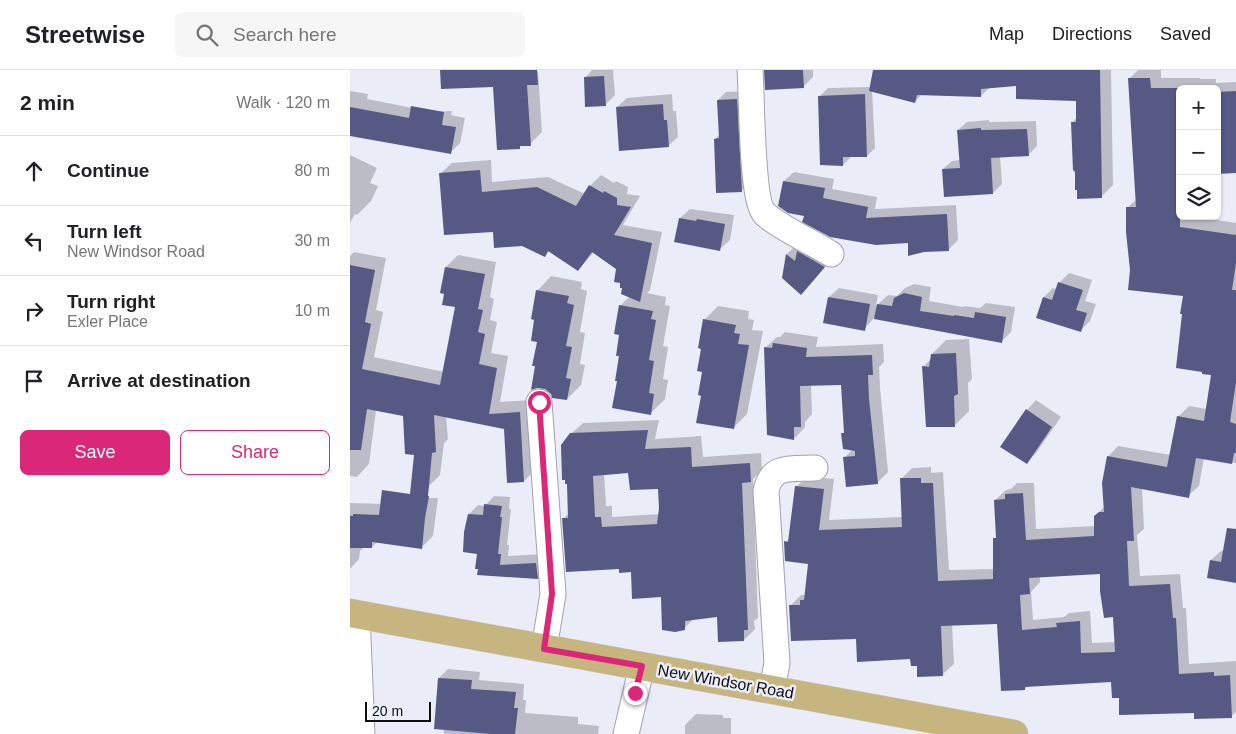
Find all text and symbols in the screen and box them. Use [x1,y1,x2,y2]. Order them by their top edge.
search box [175,12,525,57]
text: Streetwise [25,21,145,48]
icon: search [193,21,221,49]
text: Search here [233,24,337,45]
text: Map [989,24,1024,44]
text: Directions [1052,24,1132,44]
text: Saved [1160,24,1211,44]
map controls [1176,85,1221,220]
button: + [1176,85,1221,130]
text: 2 min [20,91,75,114]
text: Walk · 120 m [236,94,330,111]
button: − [1176,130,1221,175]
icon: ahead [20,157,48,185]
text: Continue [67,160,149,181]
text: 80 m [294,162,330,179]
button: layers [1176,175,1221,220]
text: Turn left [67,221,142,242]
icon: left [20,227,48,255]
text: 30 m [294,232,330,249]
text: New Windsor Road [67,243,205,260]
text: Turn right [67,291,155,312]
icon: right [20,297,48,325]
text: 10 m [294,302,330,319]
text: Exler Place [67,313,148,330]
icon: arrive [20,367,48,395]
text: Arrive at destination [67,370,251,391]
route start [528,391,551,414]
button: Save [20,430,170,475]
button: Share [180,430,330,475]
street label: New Windsor Road [657,661,795,702]
route end [624,682,647,705]
scale bar [365,699,431,722]
text: 20 m [372,703,403,719]

